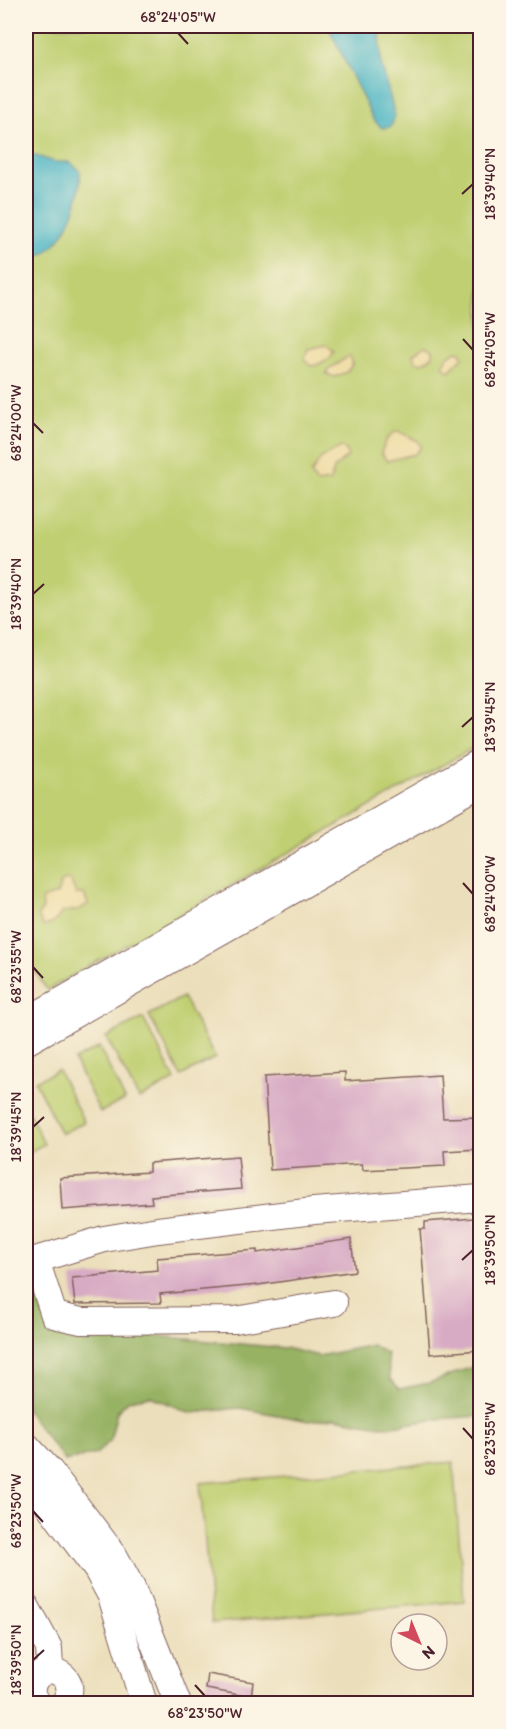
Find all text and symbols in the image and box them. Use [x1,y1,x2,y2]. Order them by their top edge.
text: 68°24'05"W [140,8,216,26]
text: 18°39'40"N [481,148,499,220]
text: 68°24'05"W [481,312,499,388]
text: 68°24'00"W [7,384,25,462]
text: 18°39'40"N [7,558,25,630]
text: 18°39'45"N [481,682,499,752]
text: 68°24'00"W [481,855,499,933]
text: 68°23'55"W [7,930,25,1004]
text: 18°39'45"N [7,1092,25,1162]
text: 18°39'50"N [481,1214,499,1286]
text: 68°23'55"W [481,1402,499,1476]
text: 68°23'50"W [7,1473,25,1548]
north arrow [389,1612,449,1672]
text: 18°39'50"N [7,1624,25,1696]
text: N [418,1642,439,1663]
text: 68°23'50"W [168,1704,243,1722]

